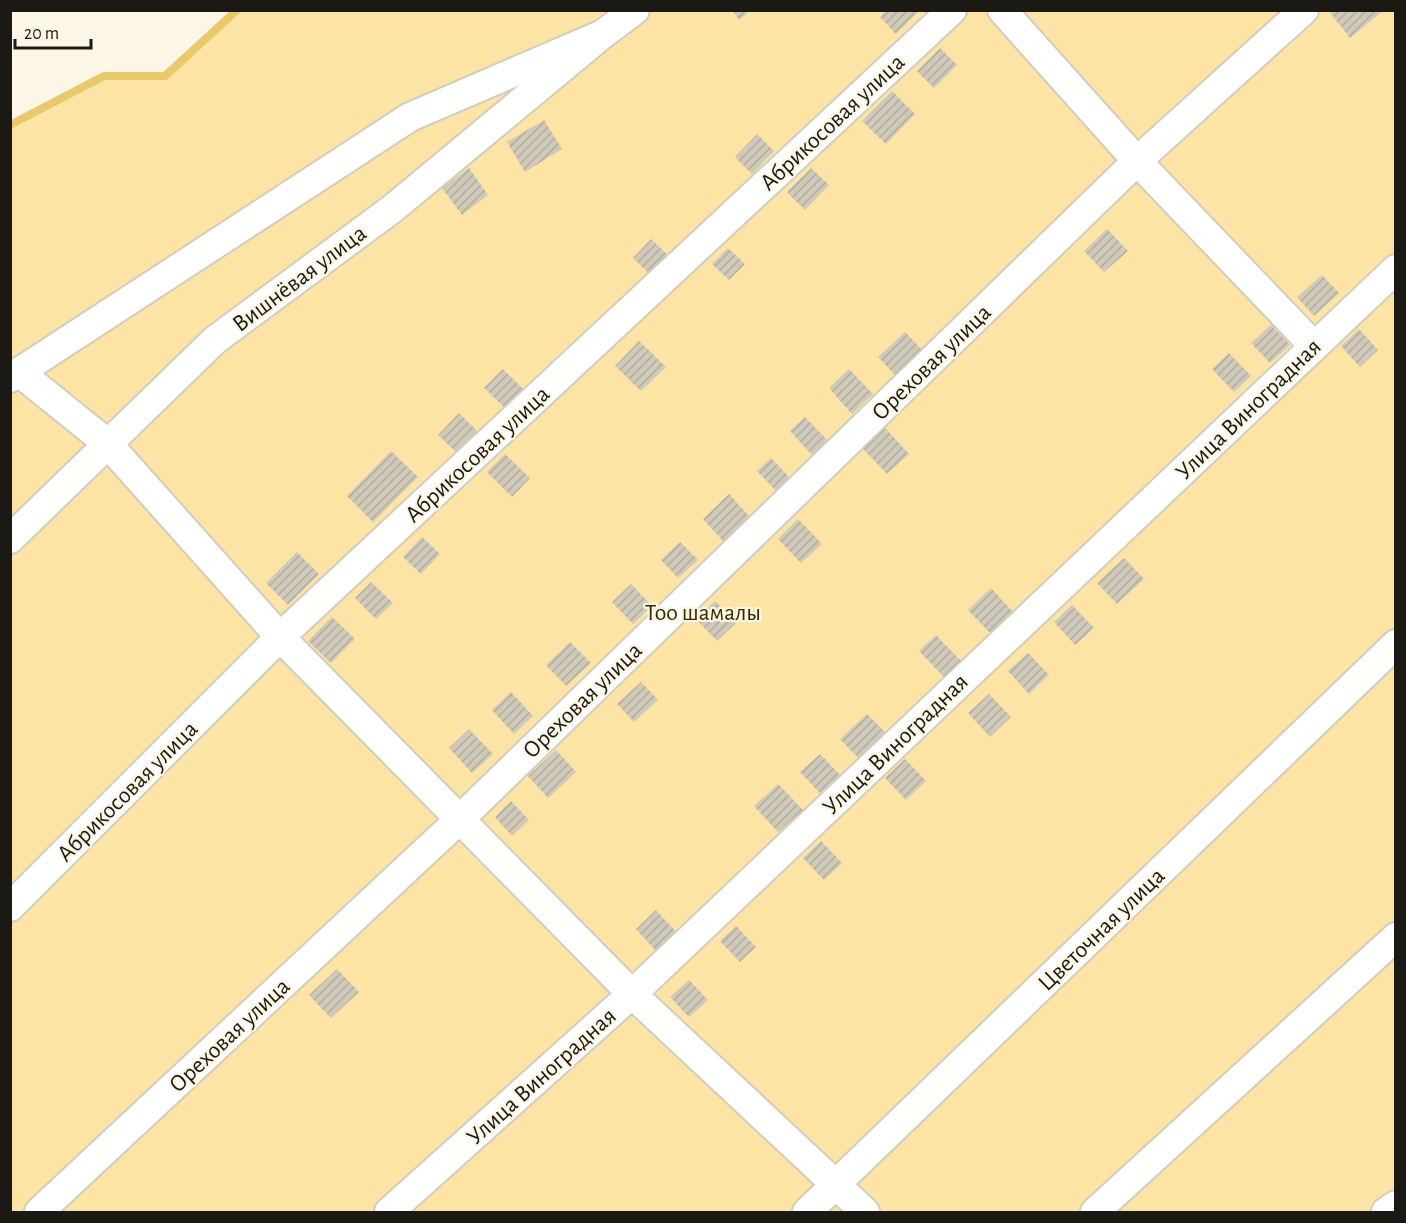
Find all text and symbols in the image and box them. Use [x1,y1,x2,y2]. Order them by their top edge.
scale bar [15,12,92,50]
text: 20 m [24,25,59,43]
street label: Абрикосовая улица [756,50,910,196]
street label: Вишнёвая улица [228,221,371,337]
street label: Ореховая улица [868,300,996,425]
street label: Улица Виноградная [1171,335,1326,485]
street label: Абрикосовая улица [401,382,555,528]
park label: Тоо шамалы [645,601,761,625]
street label: Ореховая улица [519,638,647,763]
street label: Улица Виноградная [818,670,973,820]
street label: Абрикосовая улица [53,717,203,867]
street label: Цветочная улица [1034,864,1170,996]
street label: Ореховая улица [165,974,295,1097]
street label: Улица Виноградная [462,1004,621,1150]

